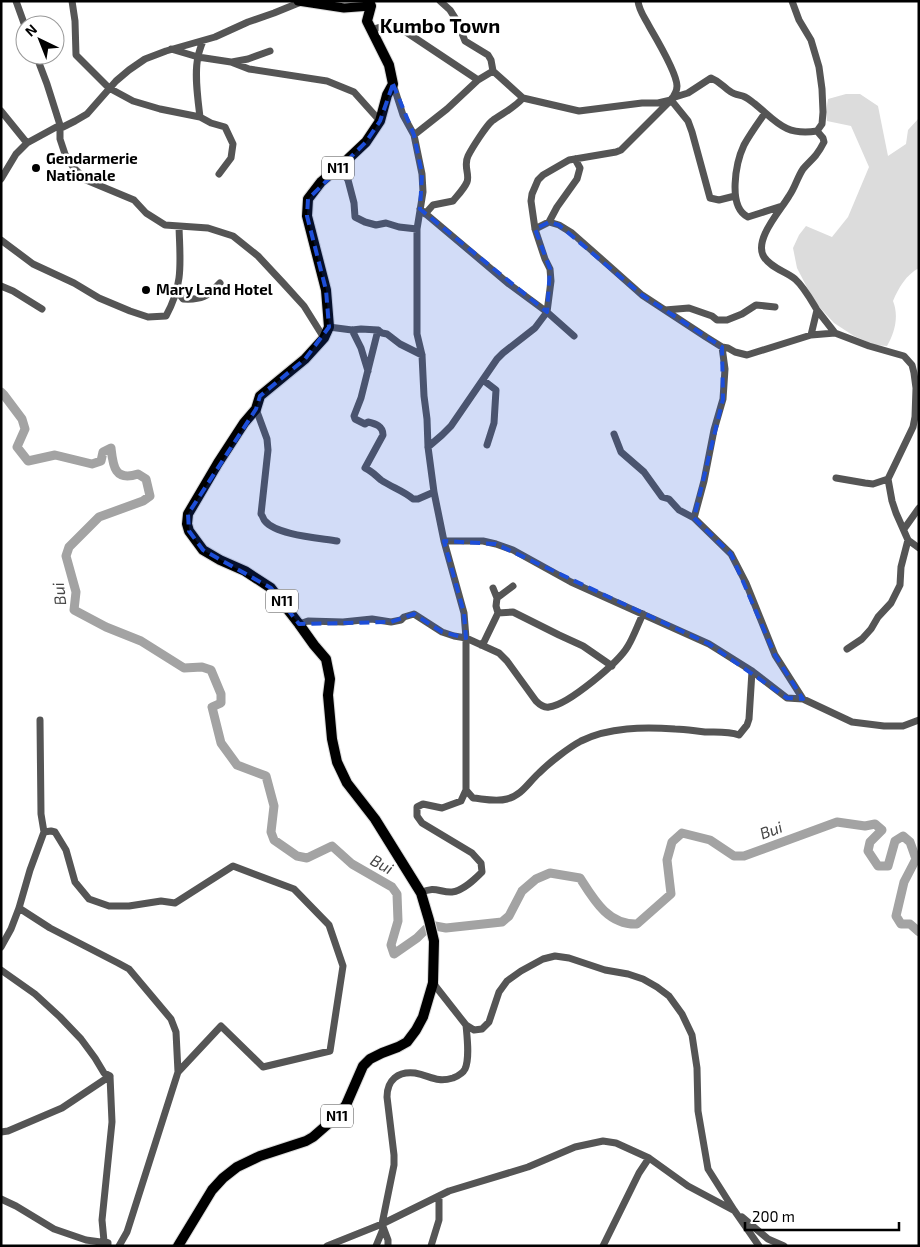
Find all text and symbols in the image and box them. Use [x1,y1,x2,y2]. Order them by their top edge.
district label: Kumbo Town [380,13,500,37]
north arrow [15,15,65,65]
text: N [21,20,40,40]
place label: Gendarmerie Nationale [46,149,138,184]
road number: N11 [322,156,354,180]
marker: Gendarmerie Nationale [30,162,42,174]
place label: Mary Land Hotel [156,280,273,299]
marker: Mary Land Hotel [140,284,152,296]
water label: Bui [48,581,69,607]
road number: N11 [266,590,298,612]
water label: Bui [757,817,785,842]
water label: Bui [368,850,397,877]
road number: N11 [321,1104,353,1128]
scale bar [745,1200,899,1232]
text: 200 m [752,1207,795,1225]

